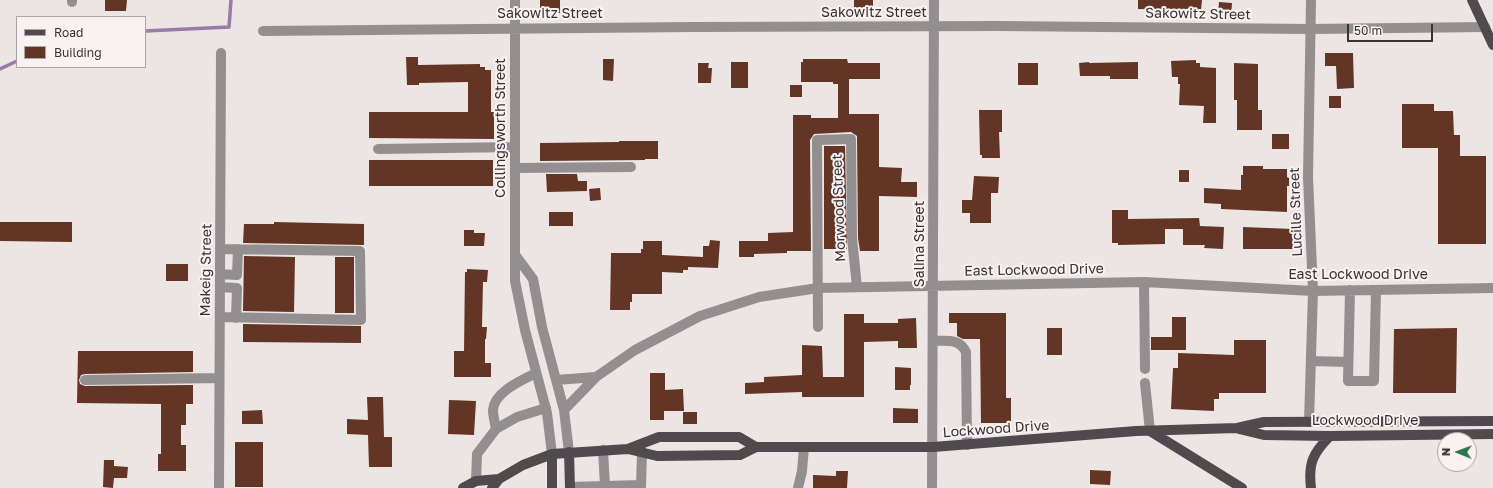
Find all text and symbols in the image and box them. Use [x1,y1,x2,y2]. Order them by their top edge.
street label: Sakowitz Street [821,5,927,21]
street label: Sakowitz Street [1145,5,1251,23]
street label: Sakowitz Street [497,6,603,22]
legend [16,16,146,68]
scale bar [1349,16,1435,42]
text: 50 m [1354,23,1382,38]
text: Road [54,25,83,40]
text: Building [54,45,102,60]
street label: Collingsworth Street [493,58,509,198]
street label: Morwood Street [829,154,849,262]
street label: Lucille Street [1286,167,1306,257]
street label: Salina Street [912,201,928,287]
street label: Makeig Street [197,223,215,317]
street label: East Lockwood Drive [964,260,1104,280]
street label: East Lockwood Drive [1288,267,1428,283]
street label: Lockwood Drive [1312,413,1418,429]
street label: Lockwood Drive [942,417,1050,441]
north arrow [1437,432,1477,472]
text: N [1439,447,1452,456]

